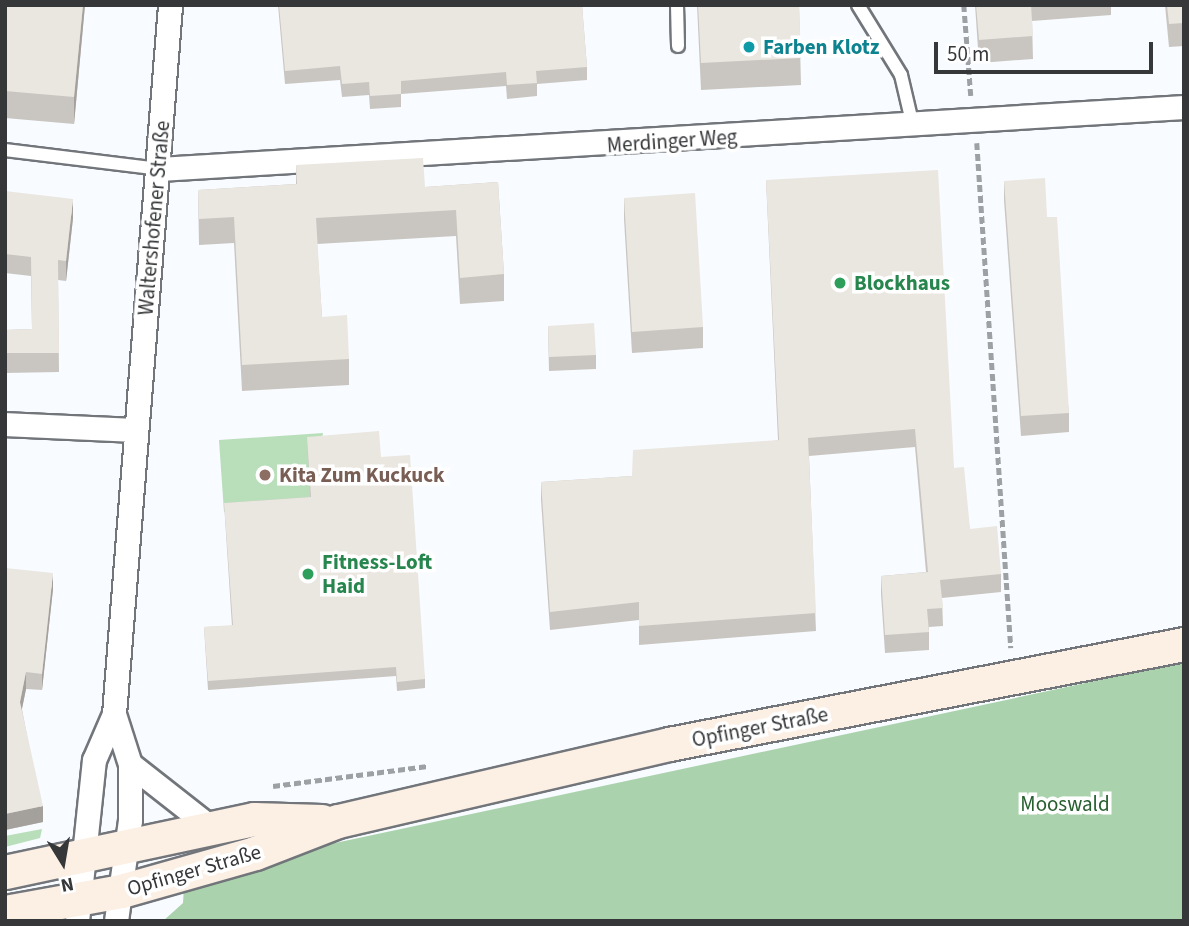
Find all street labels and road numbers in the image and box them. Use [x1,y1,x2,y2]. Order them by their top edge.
street label: Waltershofener Straße [133,120,175,316]
street label: Merdinger Weg [606,124,738,158]
street label: Opfinger Straße [690,701,830,753]
street label: Opfinger Straße [124,839,264,901]

